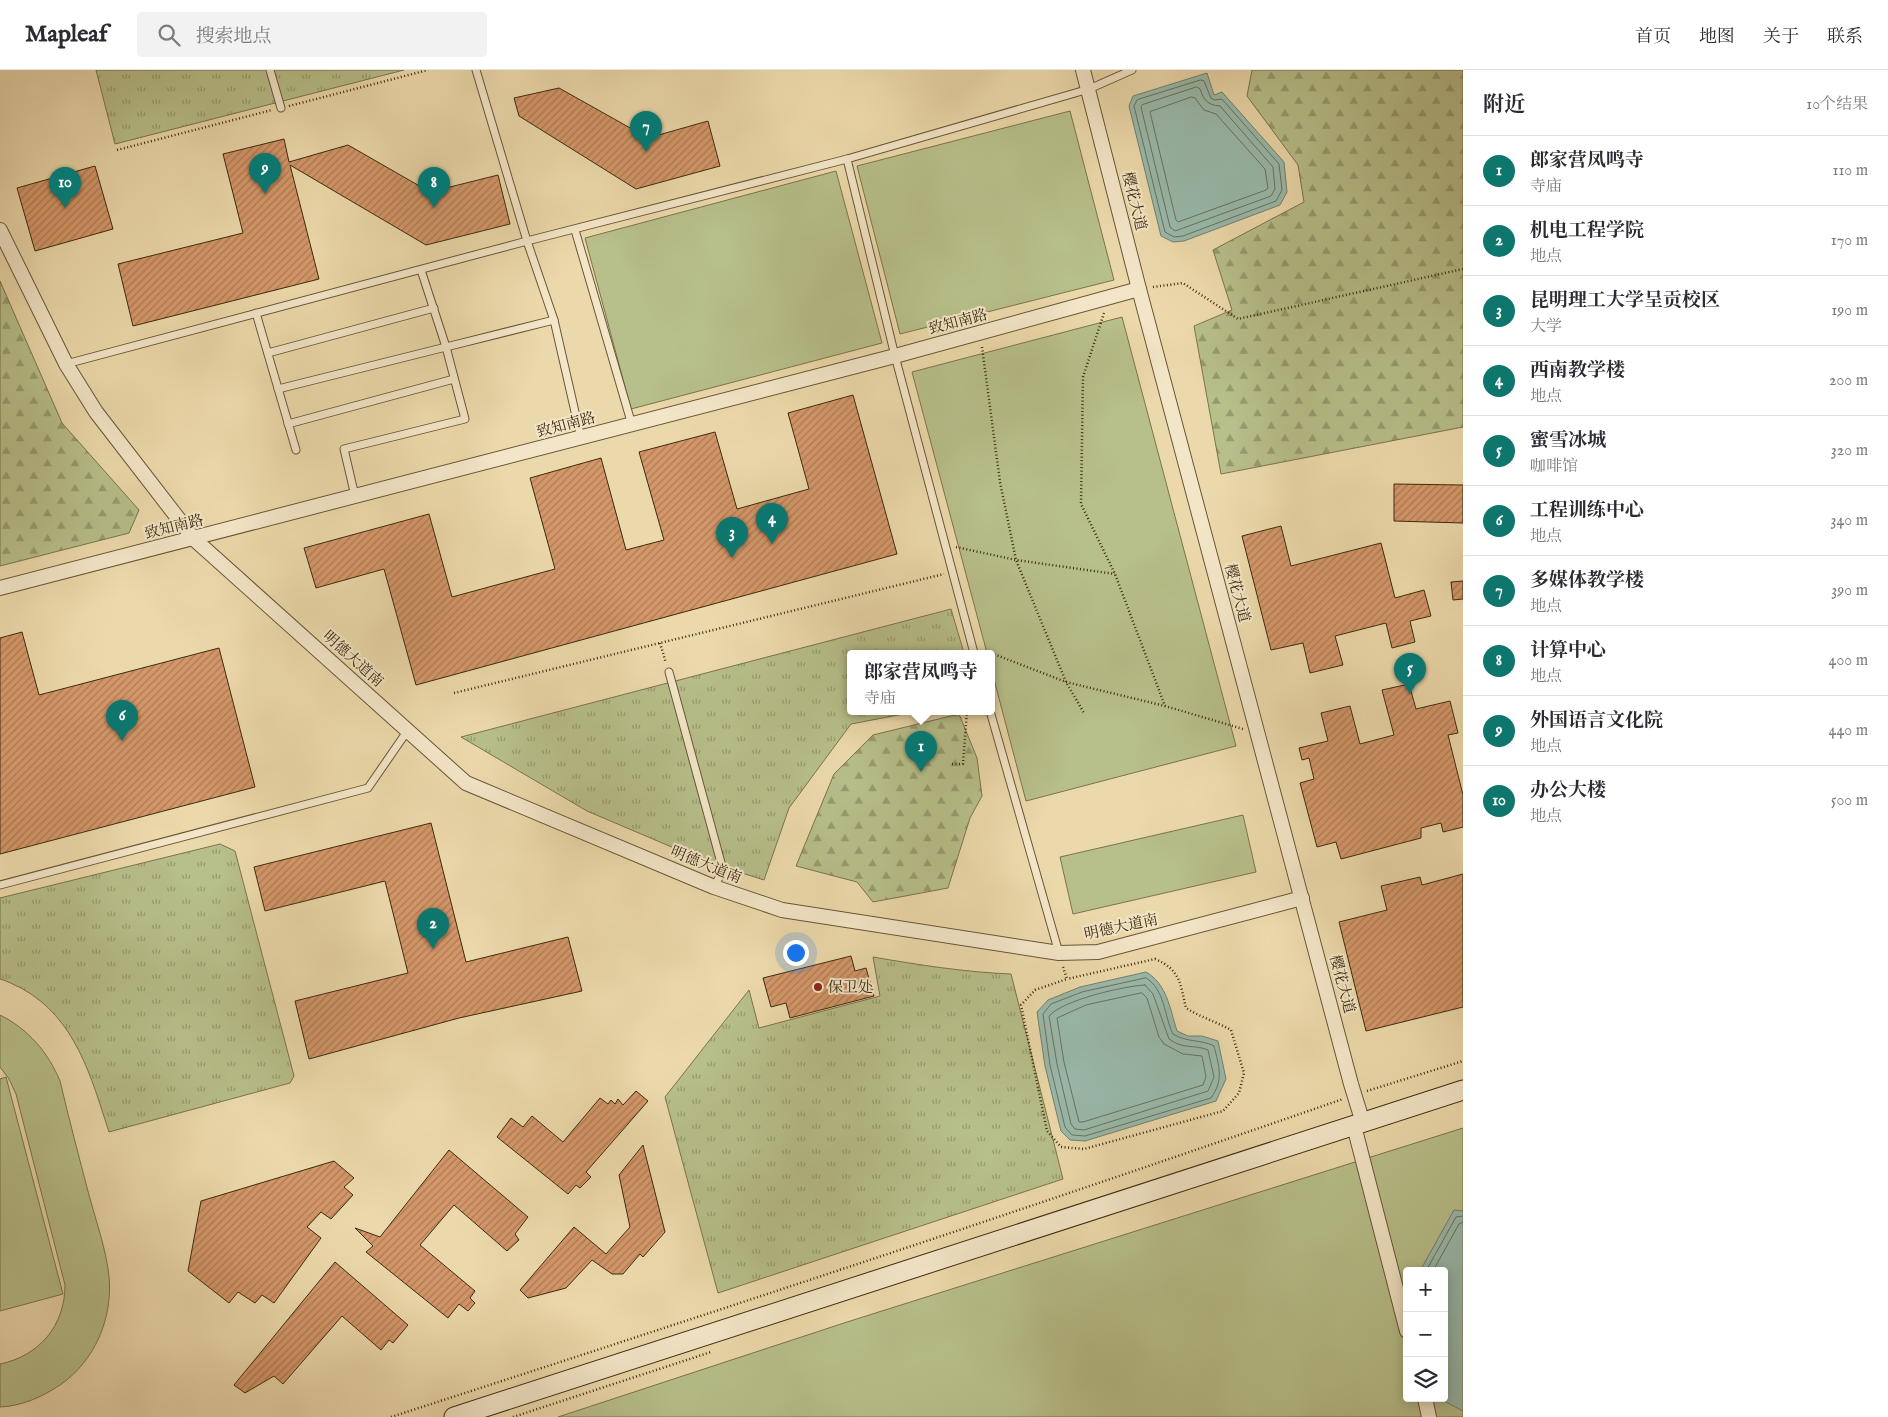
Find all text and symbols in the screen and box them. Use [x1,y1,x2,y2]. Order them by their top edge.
search box [137,12,487,57]
text: Mapleaf [25,19,107,50]
icon: search [155,21,183,49]
text: 搜索地点 [195,25,271,49]
text: 首页 [1635,26,1671,49]
text: 地图 [1699,26,1735,49]
text: 关于 [1763,26,1799,49]
text: 联系 [1827,26,1863,49]
text: 附近 [1483,92,1525,119]
text: 10个结果 [1806,95,1868,115]
pin: 7 [630,111,662,152]
text: 郎家营凤鸣寺 [1530,149,1644,173]
pin: 9 [249,153,281,194]
text: 1 [1496,161,1502,181]
text: 110 m [1832,161,1868,181]
pin: 10 [49,167,81,208]
pin: 8 [418,167,450,208]
street label: 樱花大道 [1118,170,1150,232]
text: 寺庙 [1530,177,1562,197]
text: 机电工程学院 [1530,219,1644,243]
text: 2 [1495,231,1503,251]
text: 170 m [1831,231,1868,251]
text: 地点 [1530,247,1562,267]
text: 昆明理工大学呈贡校区 [1530,289,1720,313]
text: 3 [1496,301,1502,321]
text: 190 m [1831,301,1868,321]
street label: 致知南路 [927,305,989,339]
text: 大学 [1530,317,1562,337]
text: 西南教学楼 [1530,359,1625,383]
text: 4 [1495,371,1503,391]
text: 200 m [1829,371,1868,391]
text: 地点 [1530,387,1562,407]
street label: 致知南路 [535,408,597,442]
text: 蜜雪冰城 [1530,429,1606,453]
text: 5 [1496,441,1502,461]
text: 320 m [1831,441,1868,461]
text: 咖啡馆 [1530,457,1578,477]
text: 工程训练中心 [1530,499,1644,523]
pin: 4 [756,503,788,544]
street label: 致知南路 [143,511,205,543]
text: 6 [1496,511,1502,531]
text: 340 m [1830,511,1868,531]
pin: 3 [716,517,748,558]
text: 地点 [1530,527,1562,547]
street label: 樱花大道 [1220,562,1254,624]
text: 多媒体教学楼 [1530,569,1644,593]
text: 7 [1495,581,1503,601]
text: 390 m [1831,581,1868,601]
text: 地点 [1530,597,1562,617]
street label: 明德大道南 [319,627,387,691]
text: 计算中心 [1530,639,1606,663]
popup [847,650,995,715]
text: 8 [1496,651,1502,671]
text: 400 m [1829,651,1868,671]
pin: 5 [1394,653,1426,694]
text: 郎家营凤鸣寺 [864,661,978,685]
text: 地点 [1530,667,1562,687]
text: 寺庙 [864,689,896,709]
pin: 6 [106,700,138,741]
text: 外国语言文化院 [1530,709,1663,733]
text: 9 [1496,721,1502,741]
text: 440 m [1829,721,1868,741]
pin: 1 [905,731,937,772]
text: 地点 [1530,737,1562,757]
text: 办公大楼 [1530,779,1606,803]
text: 10 [1492,791,1506,811]
text: 500 m [1831,791,1868,811]
text: 地点 [1530,807,1562,827]
street label: 明德大道南 [668,842,744,888]
pin: 2 [417,908,449,949]
street label: 明德大道南 [1082,910,1160,944]
your location [783,940,809,966]
street label: 樱花大道 [1325,953,1359,1015]
place label: 保卫处 [828,978,873,997]
marker: 保卫处 [812,981,824,993]
map controls [1403,1267,1448,1402]
button: + [1403,1267,1448,1312]
button: − [1403,1312,1448,1357]
button: layers [1403,1357,1448,1402]

